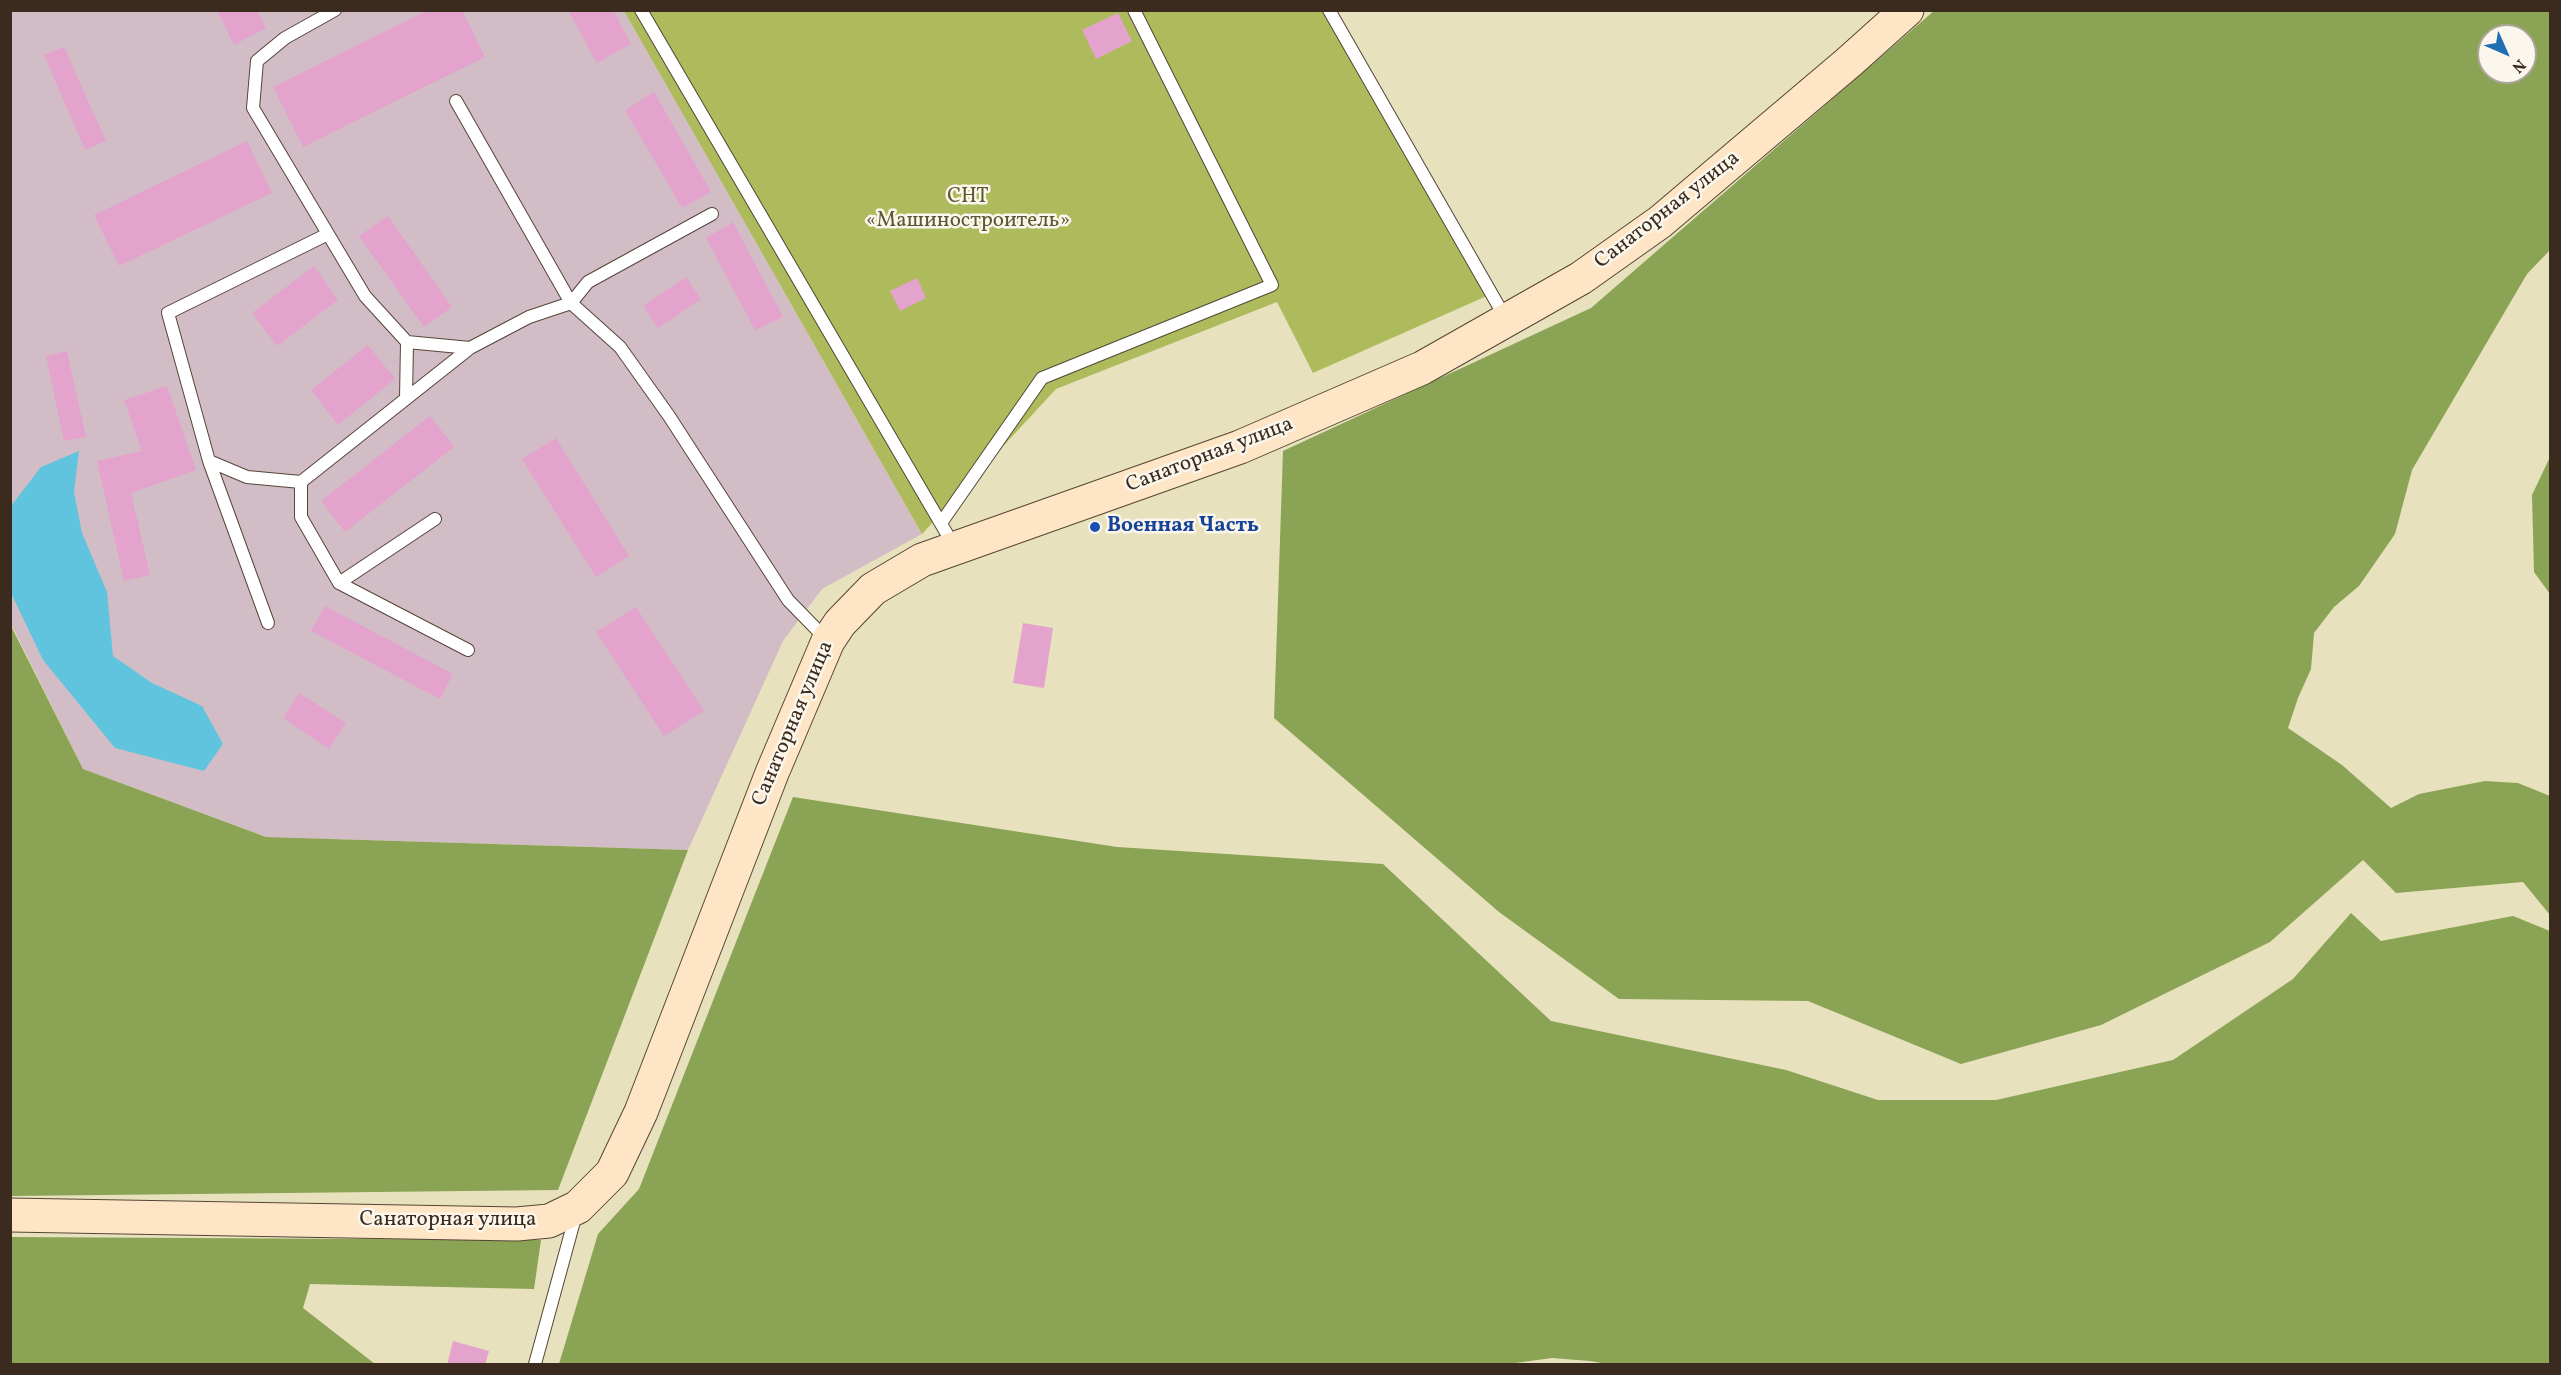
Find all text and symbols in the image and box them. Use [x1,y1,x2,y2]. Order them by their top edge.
north arrow [2477,24,2537,84]
text: N [2506,53,2530,77]
street label: Санаторная улица [1590,147,1746,275]
park label: СНТ «Машиностроитель» [866,185,1070,235]
street label: Санаторная улица [1123,413,1297,499]
place label: Военная Часть [1107,514,1259,540]
marker: Военная Часть [1088,520,1102,534]
street label: Санаторная улица [748,638,840,810]
street label: Санаторная улица [359,1208,537,1234]

